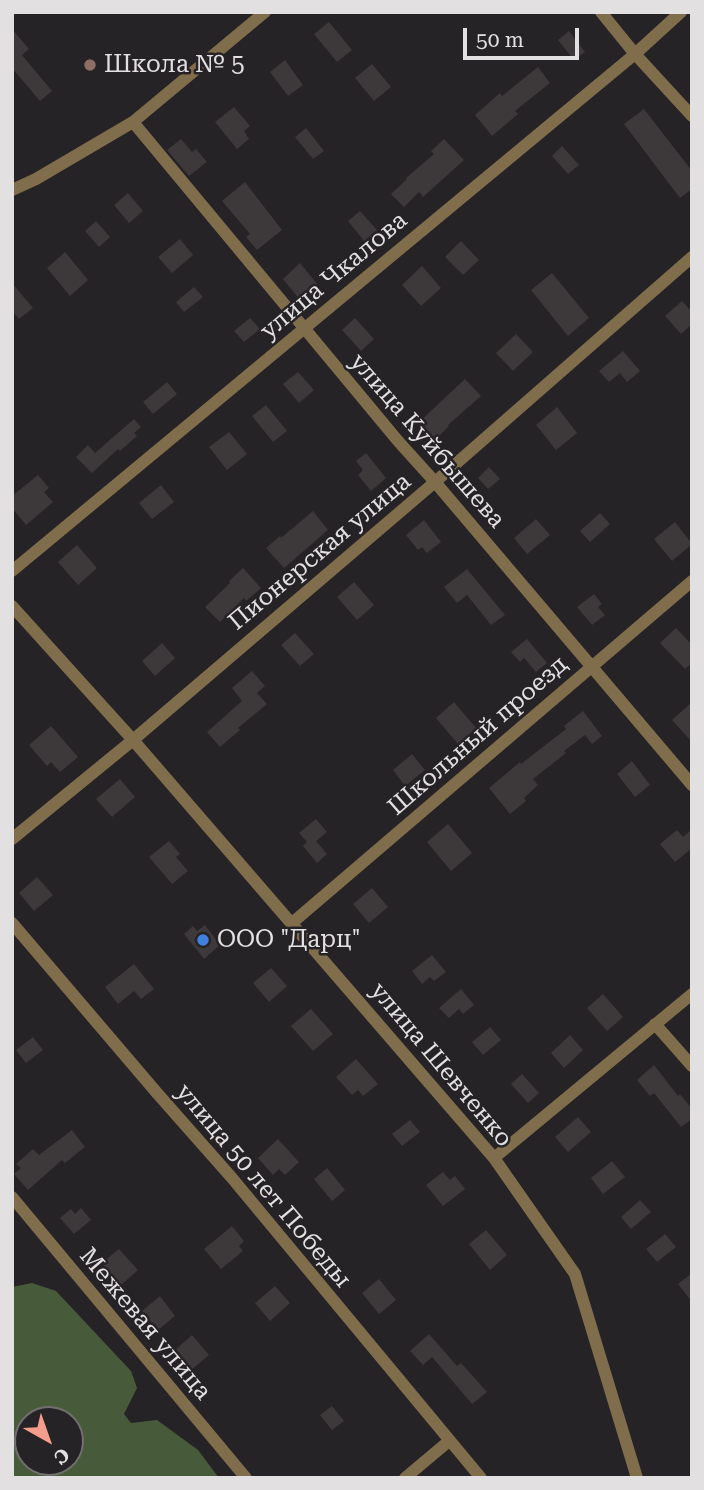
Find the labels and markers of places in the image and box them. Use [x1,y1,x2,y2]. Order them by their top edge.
place label: Школа № 5 [104,51,245,79]
marker: Школа № 5 [82,57,98,73]
place label: ООО "Дарц" [217,926,361,954]
marker: ООО "Дарц" [195,932,211,948]

